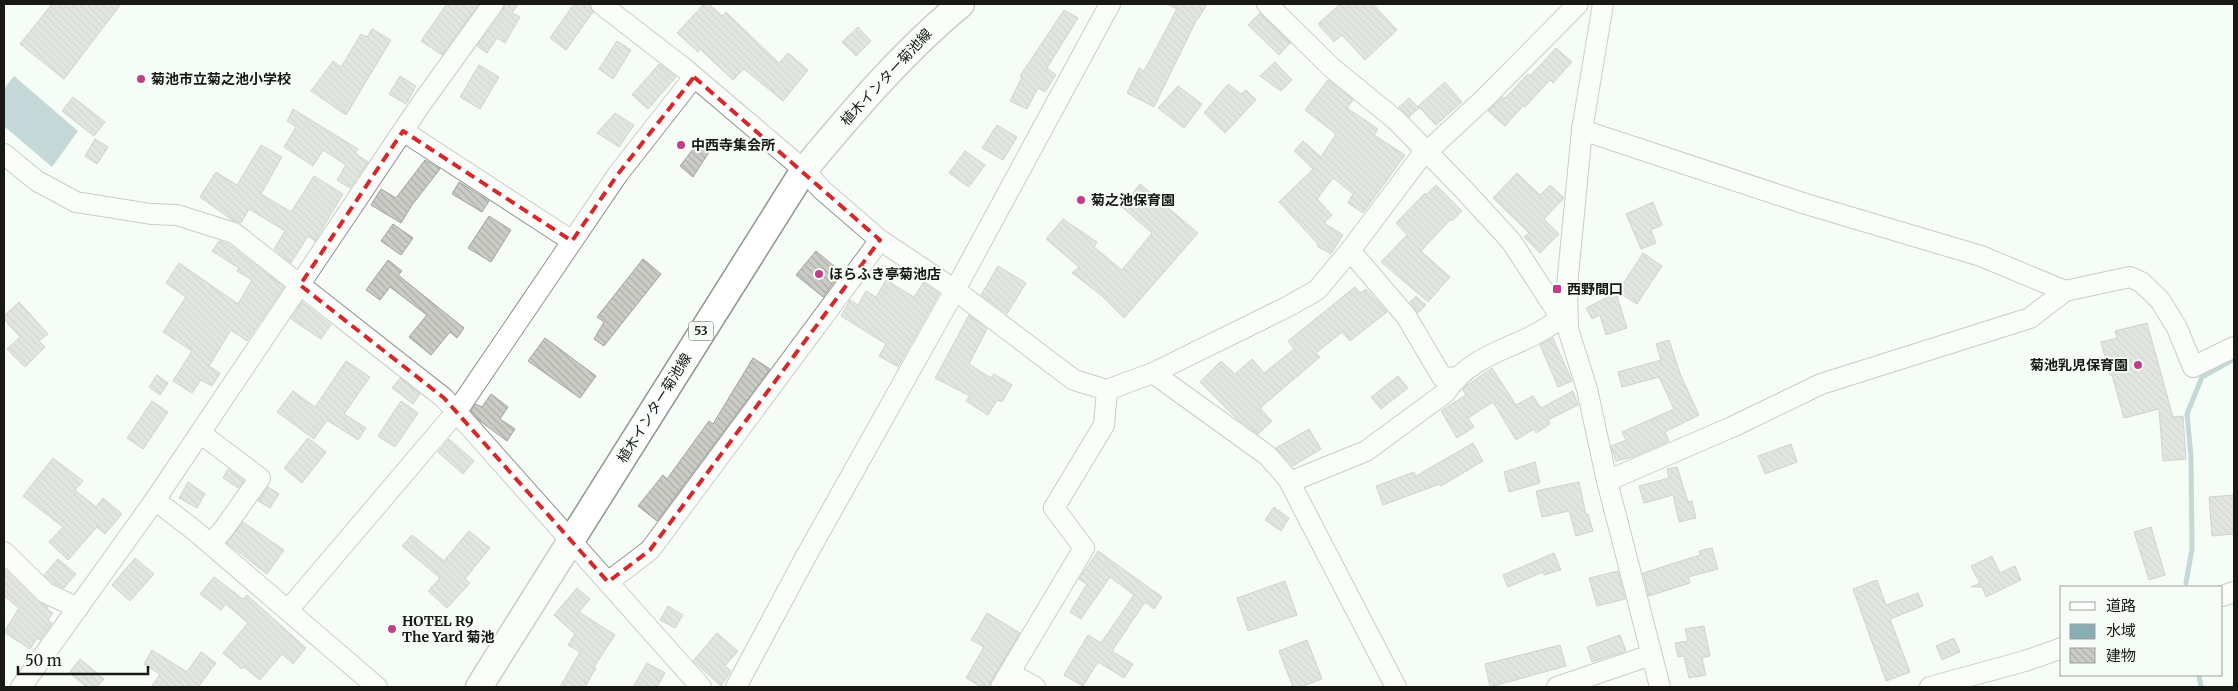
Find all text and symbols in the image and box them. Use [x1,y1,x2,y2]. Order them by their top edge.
street label: 植木インター菊池線 [836,25,936,129]
place label: 菊池市立菊之池小学校 [151,70,291,88]
marker: 菊池市立菊之池小学校 [135,73,147,85]
place label: 中西寺集会所 [691,136,775,154]
marker: 中西寺集会所 [675,139,687,151]
place label: 菊之池保育園 [1091,191,1175,209]
marker: 菊之池保育園 [1075,194,1087,206]
place label: ほらふき亭菊池店 [829,265,941,283]
marker: ほらふき亭菊池店 [813,268,825,280]
place label: 西野間口 [1567,280,1623,298]
marker: 西野間口 [1551,283,1563,295]
road number: 53 [688,322,714,341]
street label: 植木インター菊池線 [613,350,695,466]
place label: 菊池乳児保育園 [2030,356,2128,374]
marker: 菊池乳児保育園 [2132,359,2144,371]
legend [2060,586,2223,676]
text: 道路 [2106,596,2136,615]
place label: HOTEL R9 The Yard 菊池 [402,612,494,646]
text: 水域 [2106,621,2136,640]
marker: HOTEL R9 The Yard 菊池 [386,623,398,635]
scale bar [18,644,148,676]
text: 建物 [2106,646,2136,665]
text: 50 m [25,651,62,670]

